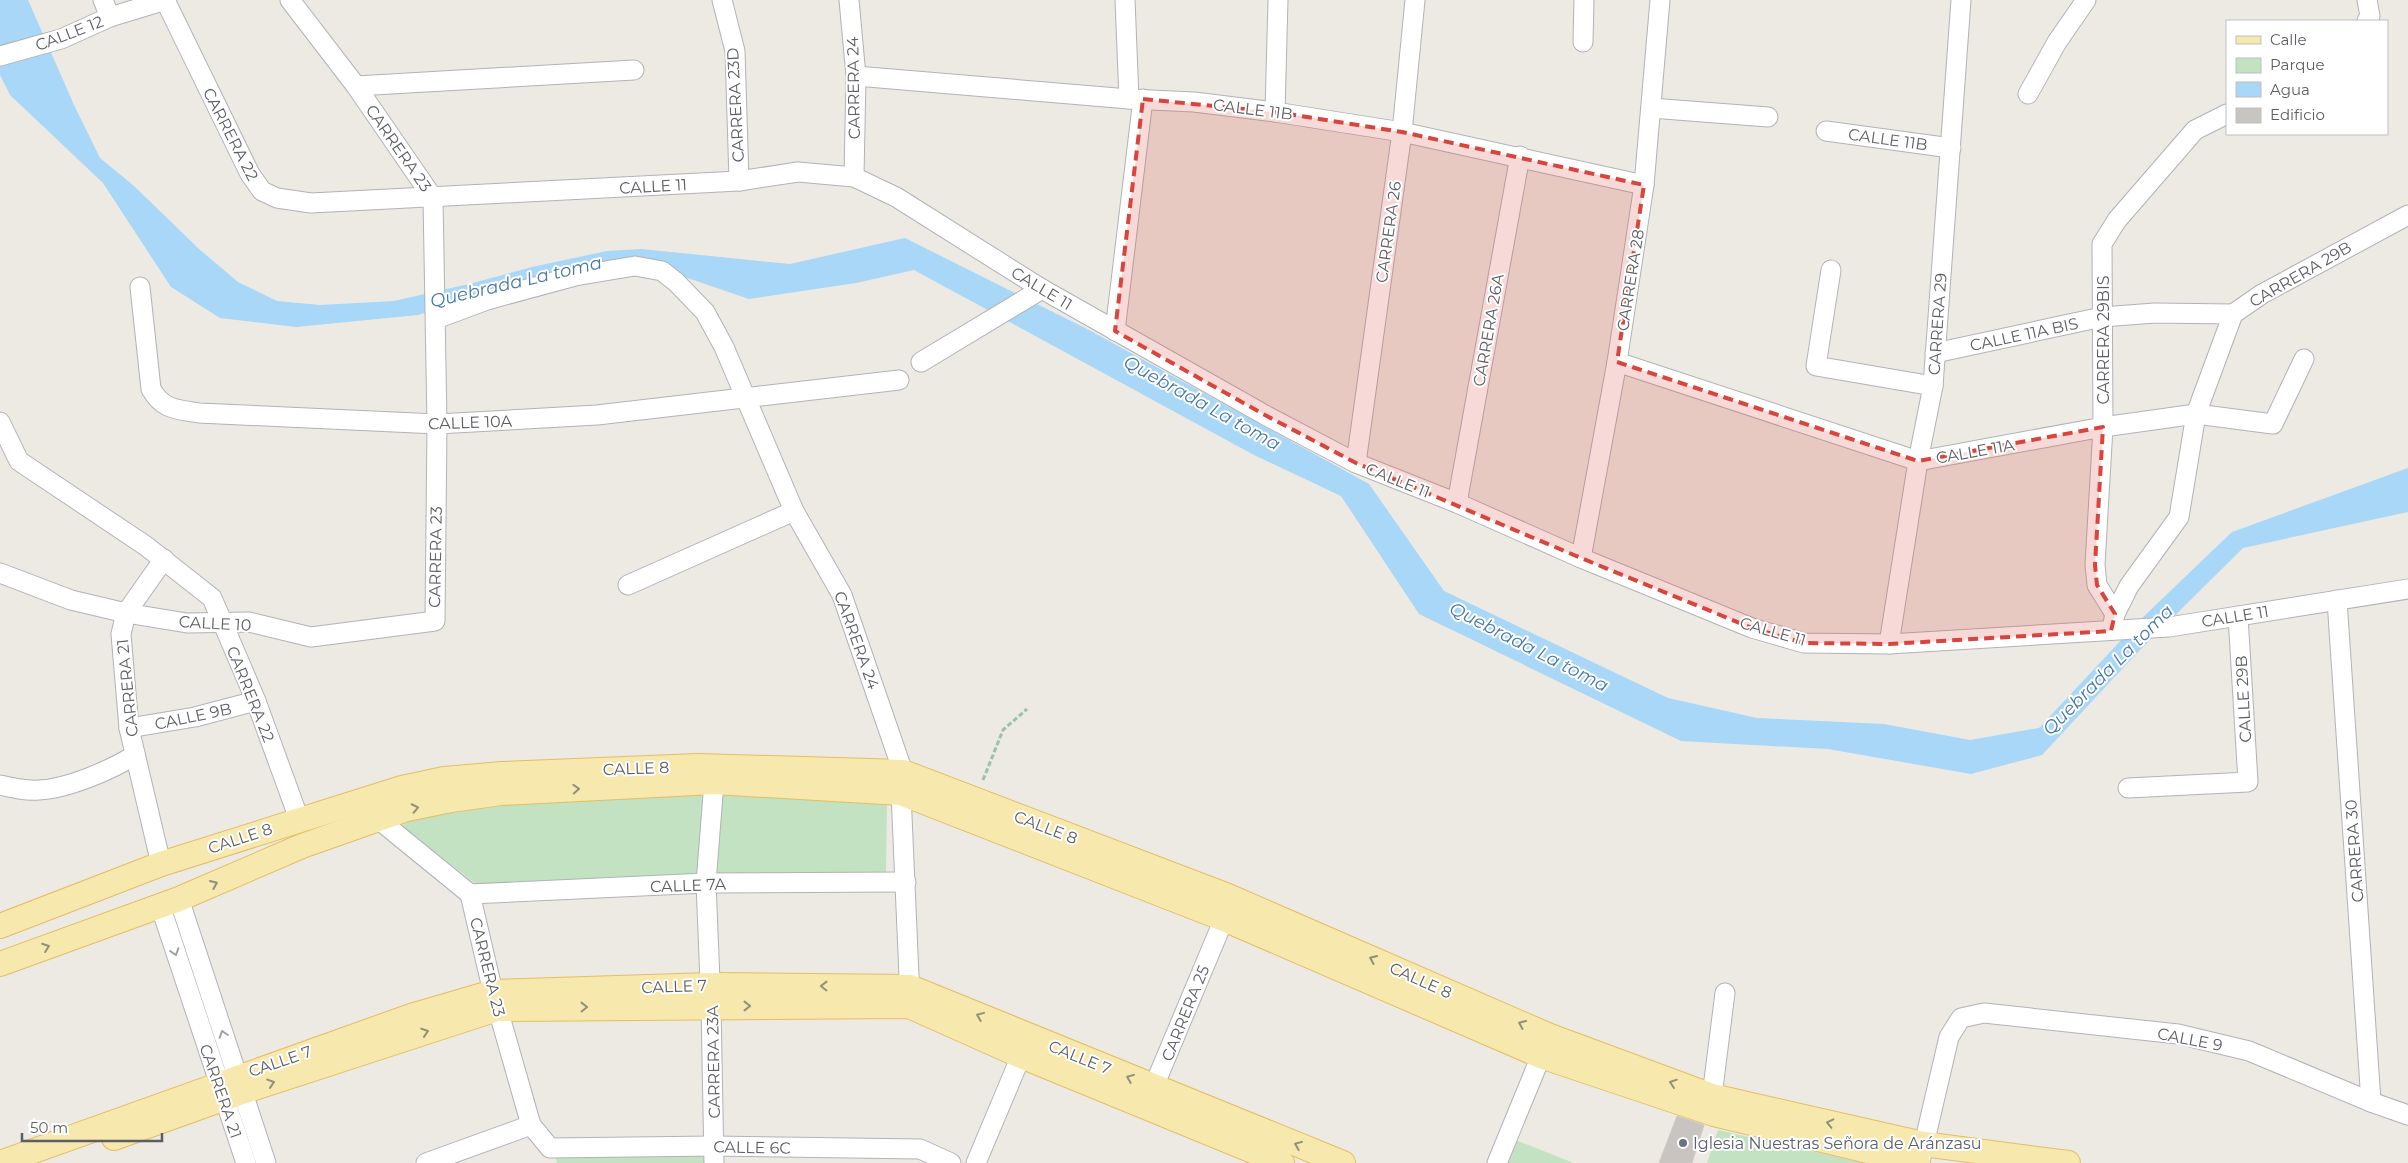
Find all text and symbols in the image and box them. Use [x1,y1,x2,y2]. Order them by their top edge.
street label: CALLE 12 [33,12,106,55]
legend [2226,20,2388,135]
text: Calle [2270,30,2307,49]
street label: CARRERA 24 [843,36,864,140]
street label: CARRERA 23D [723,47,748,163]
text: Parque [2270,55,2325,74]
text: Agua [2270,80,2310,99]
street label: CARRERA 22 [199,85,262,184]
street label: CALLE 11B [1212,95,1294,124]
street label: CARRERA 23 [362,101,436,195]
text: Edificio [2270,105,2325,124]
street label: CALLE 11B [1847,125,1929,154]
street label: CALLE 11 [619,175,687,198]
street label: CARRERA 26 [1372,180,1405,284]
street label: CARRERA 28 [1613,228,1648,332]
street label: CARRERA 29B [2246,238,2355,311]
water label: Quebrada La toma [428,252,604,312]
street label: CALLE 11 [1008,263,1076,314]
street label: CARRERA 26A [1469,272,1508,388]
street label: CARRERA 29 [1924,272,1951,376]
street label: CARRERA 29BIS [2094,275,2113,405]
street label: CALLE 11A BIS [1968,314,2080,355]
water label: Quebrada La toma [1120,351,1284,455]
street label: CALLE 10A [428,412,513,433]
street label: CALLE 11A [1934,435,2016,468]
street label: CALLE 11 [1363,459,1433,502]
street label: CARRERA 23 [425,506,446,608]
street label: CARRERA 24 [830,589,883,692]
water label: Quebrada La toma [1446,597,1612,697]
water label: Quebrada La toma [2038,600,2178,740]
street label: CALLE 11 [2200,602,2270,631]
street label: CALLE 10 [178,612,252,635]
street label: CALLE 11 [1738,613,1808,650]
street label: CARRERA 21 [113,638,142,738]
street label: CARRERA 22 [223,643,278,745]
street label: CALLE 29B [2232,655,2255,743]
street label: CALLE 9B [153,699,233,734]
street label: CALLE 8 [602,758,670,779]
one-way arrow [573,784,581,795]
street label: CARRERA 30 [2341,799,2368,903]
one-way arrow [411,803,420,814]
street label: CALLE 8 [1011,807,1080,848]
street label: CALLE 8 [206,819,275,858]
street label: CALLE 7A [650,875,727,896]
one-way arrow [209,879,218,890]
street label: CARRERA 23 [466,915,509,1019]
one-way arrow [41,943,50,953]
one-way arrow [170,947,180,956]
one-way arrow [1369,954,1378,965]
street label: CALLE 8 [1387,958,1455,1003]
street label: CARRERA 25 [1158,962,1213,1064]
street label: CALLE 7 [641,976,707,997]
one-way arrow [819,981,827,991]
one-way arrow [743,1001,751,1011]
one-way arrow [581,1002,589,1012]
street label: CARRERA 23A [703,1005,724,1119]
one-way arrow [976,1012,985,1022]
one-way arrow [1518,1019,1527,1030]
street label: CALLE 9 [2156,1024,2224,1055]
one-way arrow [421,1028,429,1038]
one-way arrow [219,1030,229,1039]
street label: CALLE 7 [1046,1036,1114,1079]
street label: CARRERA 21 [196,1042,246,1141]
street label: CALLE 7 [246,1042,314,1081]
one-way arrow [1127,1074,1135,1084]
one-way arrow [266,1079,275,1089]
one-way arrow [1669,1079,1678,1089]
scale bar [22,1110,162,1142]
text: 50 m [30,1118,68,1137]
one-way arrow [1826,1118,1835,1129]
place label: Iglesia Nuestras Señora de Aránzasu [1693,1134,1982,1153]
street label: CALLE 6C [713,1137,791,1158]
marker: Iglesia Nuestras Señora de Aránzasu [1677,1137,1689,1149]
one-way arrow [1294,1141,1302,1151]

